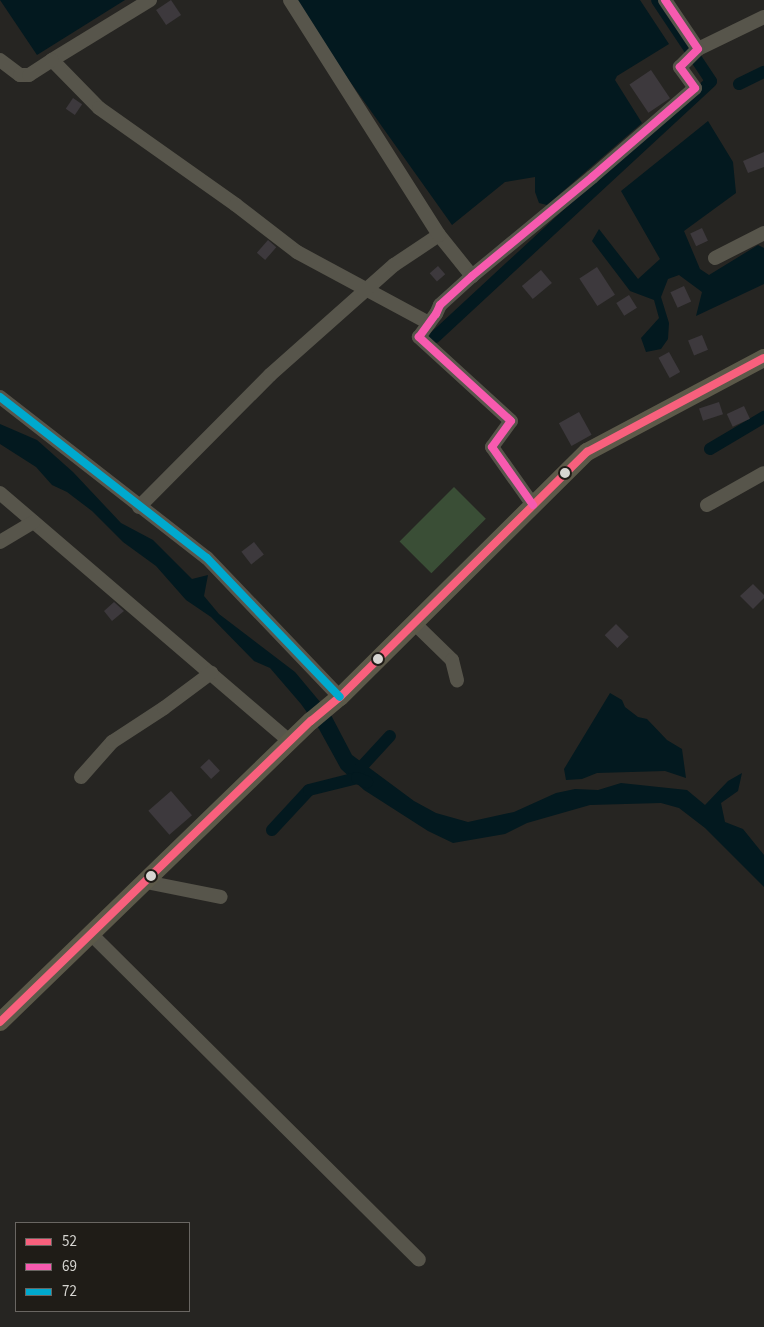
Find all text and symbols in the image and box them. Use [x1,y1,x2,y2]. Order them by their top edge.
unlabelled marker [560,468,570,478]
unlabelled marker [373,654,383,664]
unlabelled marker [146,871,156,881]
legend [15,1222,190,1312]
text: 52 [62,1231,77,1252]
text: 69 [62,1256,77,1277]
text: 72 [62,1281,77,1302]

